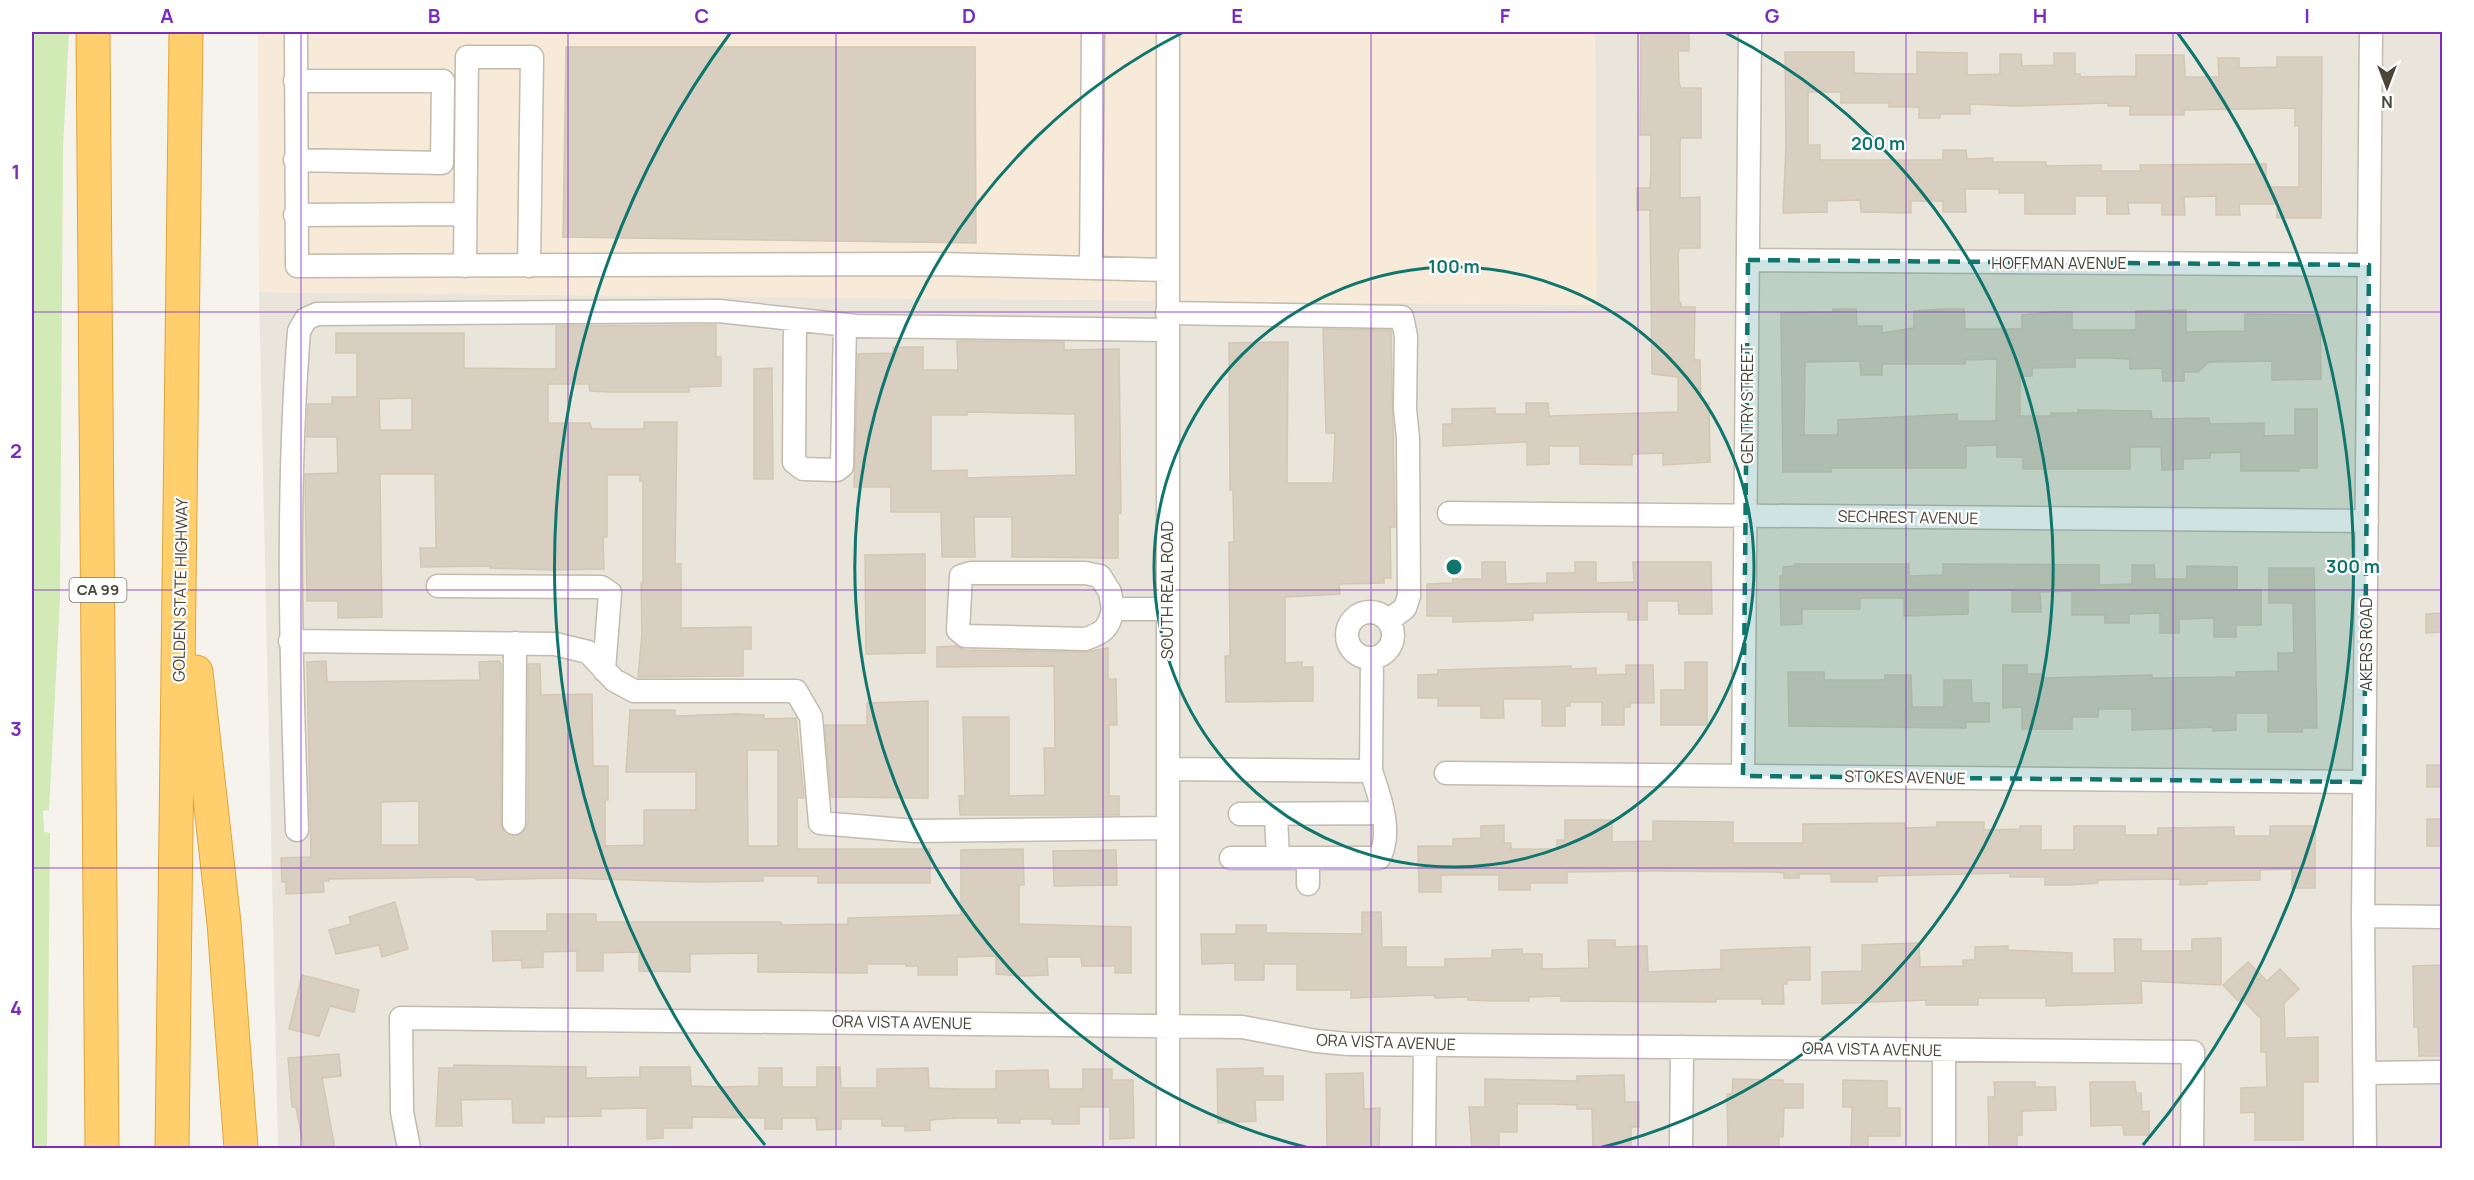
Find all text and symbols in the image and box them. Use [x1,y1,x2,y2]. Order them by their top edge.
text: A [160,2,174,29]
text: B [428,2,441,29]
text: C [695,2,709,29]
text: D [962,2,976,29]
text: E [1231,2,1243,29]
text: F [1500,2,1511,29]
text: G [1765,2,1780,29]
text: H [2033,2,2047,29]
text: I [2304,2,2310,29]
north arrow [2357,57,2417,117]
text: N [2381,91,2393,113]
text: 200 m [1851,131,1905,155]
text: 1 [12,158,20,185]
street label: HOFFMAN AVENUE [1991,252,2127,274]
text: 100 m [1428,254,1480,278]
street label: GENTRY STREET [1736,344,1758,464]
text: 2 [10,437,22,464]
street label: GOLDEN STATE HIGHWAY [167,498,193,682]
street label: SECHREST AVENUE [1837,505,1979,529]
street label: SOUTH REAL ROAD [1156,520,1178,659]
text: 300 m [2326,554,2380,578]
centre of rings [1444,557,1464,577]
road number: CA 99 [70,578,126,602]
street label: AKERS ROAD [2355,597,2377,691]
text: 3 [10,715,22,742]
street label: STOKES AVENUE [1844,765,1966,789]
text: 4 [10,994,22,1021]
street label: ORA VISTA AVENUE [832,1010,972,1034]
street label: ORA VISTA AVENUE [1316,1029,1456,1055]
street label: ORA VISTA AVENUE [1802,1037,1942,1061]

